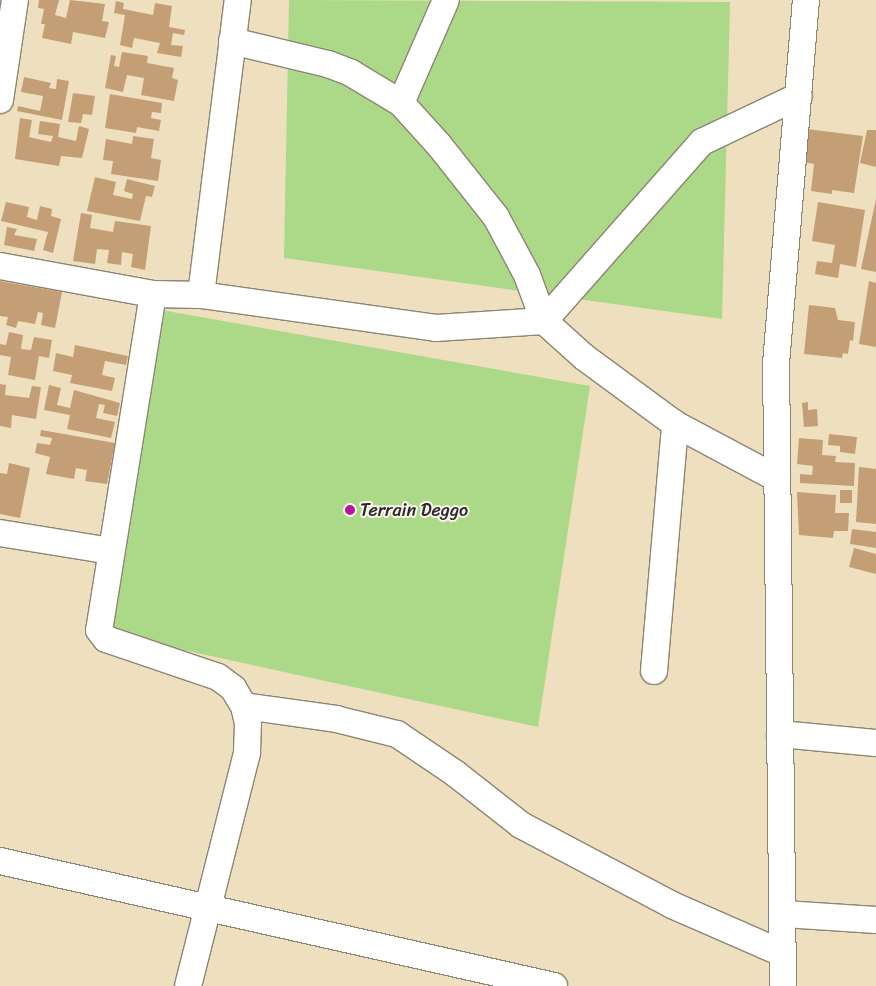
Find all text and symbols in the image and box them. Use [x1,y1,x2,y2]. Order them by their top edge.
place label: Terrain Deggo [360,499,468,521]
marker: Terrain Deggo [344,504,356,516]

